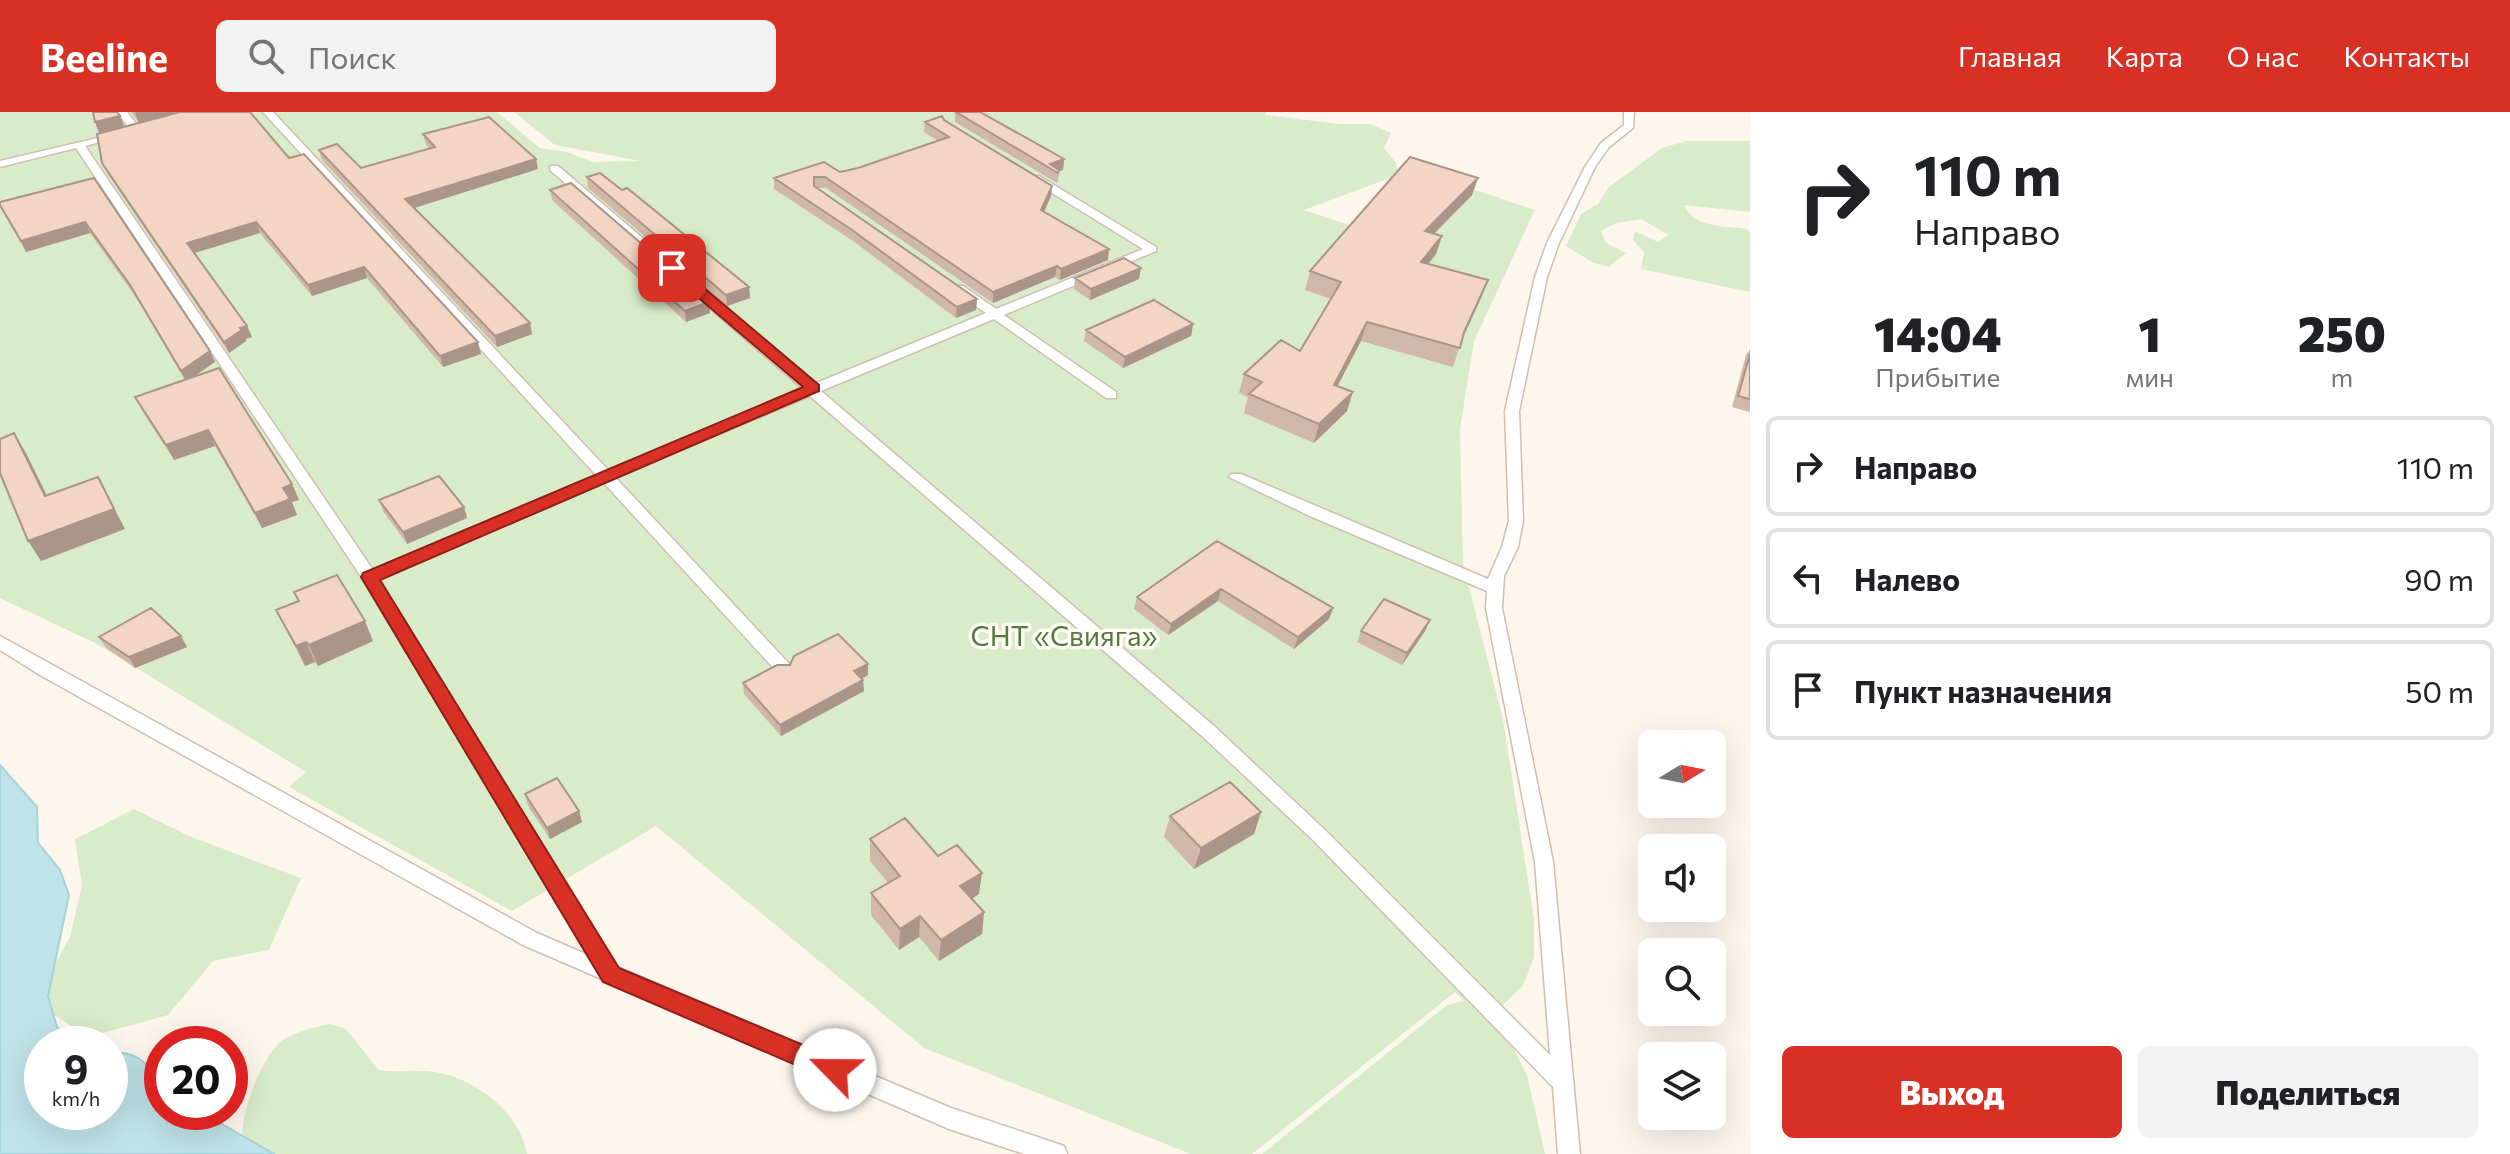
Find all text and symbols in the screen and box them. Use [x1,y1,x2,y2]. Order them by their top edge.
search box [216,20,776,92]
text: Beeline [40,33,168,80]
icon: search [244,34,288,78]
text: Поиск [308,38,397,75]
text: Главная [1958,39,2062,73]
text: Карта [2106,39,2183,73]
text: О нас [2227,39,2299,73]
text: Контакты [2343,39,2470,73]
text: 110 m [1914,139,2061,208]
icon: right [1782,144,1886,248]
text: Направо [1914,208,2060,252]
pin [638,234,706,302]
icon: arrive [650,246,694,290]
text: 14:04 [1874,303,2002,362]
text: 1 [2139,303,2161,362]
text: 250 [2298,303,2386,362]
text: Прибытие [1875,361,2000,392]
text: мин [2126,361,2174,392]
text: m [2331,361,2353,392]
icon: right [1786,444,1830,488]
text: Направо [1854,448,1977,485]
text: 110 m [2397,448,2474,485]
icon: left [1786,556,1830,600]
text: Налево [1854,560,1960,597]
text: 90 m [2404,560,2474,597]
park label: СНТ «Свияга» [971,618,1158,652]
icon: arrive [1786,668,1830,712]
text: Пункт назначения [1854,672,2112,709]
text: 50 m [2405,672,2474,709]
north arrow [1638,730,1726,818]
map controls [1638,730,1726,1130]
button: sound [1638,834,1726,922]
button: search [1638,938,1726,1026]
speed limit sign: 20 [144,1026,248,1130]
position arrow [793,1028,877,1112]
button: layers [1638,1042,1726,1130]
text: 9 [64,1043,88,1092]
button: Выход [1782,1046,2122,1138]
button: Поделиться [2138,1046,2478,1138]
text: km/h [52,1086,100,1110]

